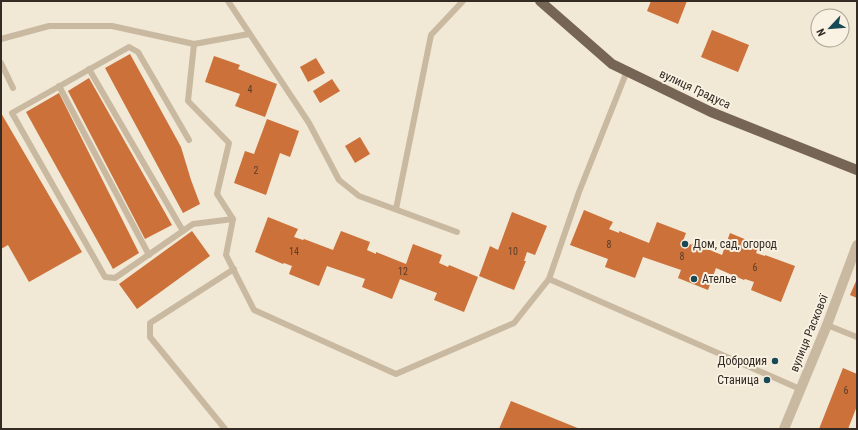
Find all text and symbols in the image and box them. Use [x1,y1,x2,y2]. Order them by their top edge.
north arrow [810,8,850,48]
text: N [814,26,829,38]
street label: вулиця Градуса [657,66,733,112]
house number: 4 [248,84,253,95]
house number: 2 [254,165,259,176]
place label: Дом, сад, огород [693,237,778,251]
house number: 8 [607,239,612,250]
marker: Дом, сад, огород [680,239,690,249]
house number: 14 [289,246,299,257]
house number: 10 [508,246,518,257]
house number: 8 [680,251,685,262]
house number: 6 [753,262,758,273]
house number: 12 [398,266,408,277]
place label: Ателье [702,272,737,286]
marker: Ателье [689,274,699,284]
street label: вулиця Раскової [787,291,831,374]
place label: Добродия [717,354,767,368]
marker: Добродия [770,356,780,366]
place label: Станица [717,373,759,387]
marker: Станица [762,375,772,385]
house number: 6 [844,385,849,396]

